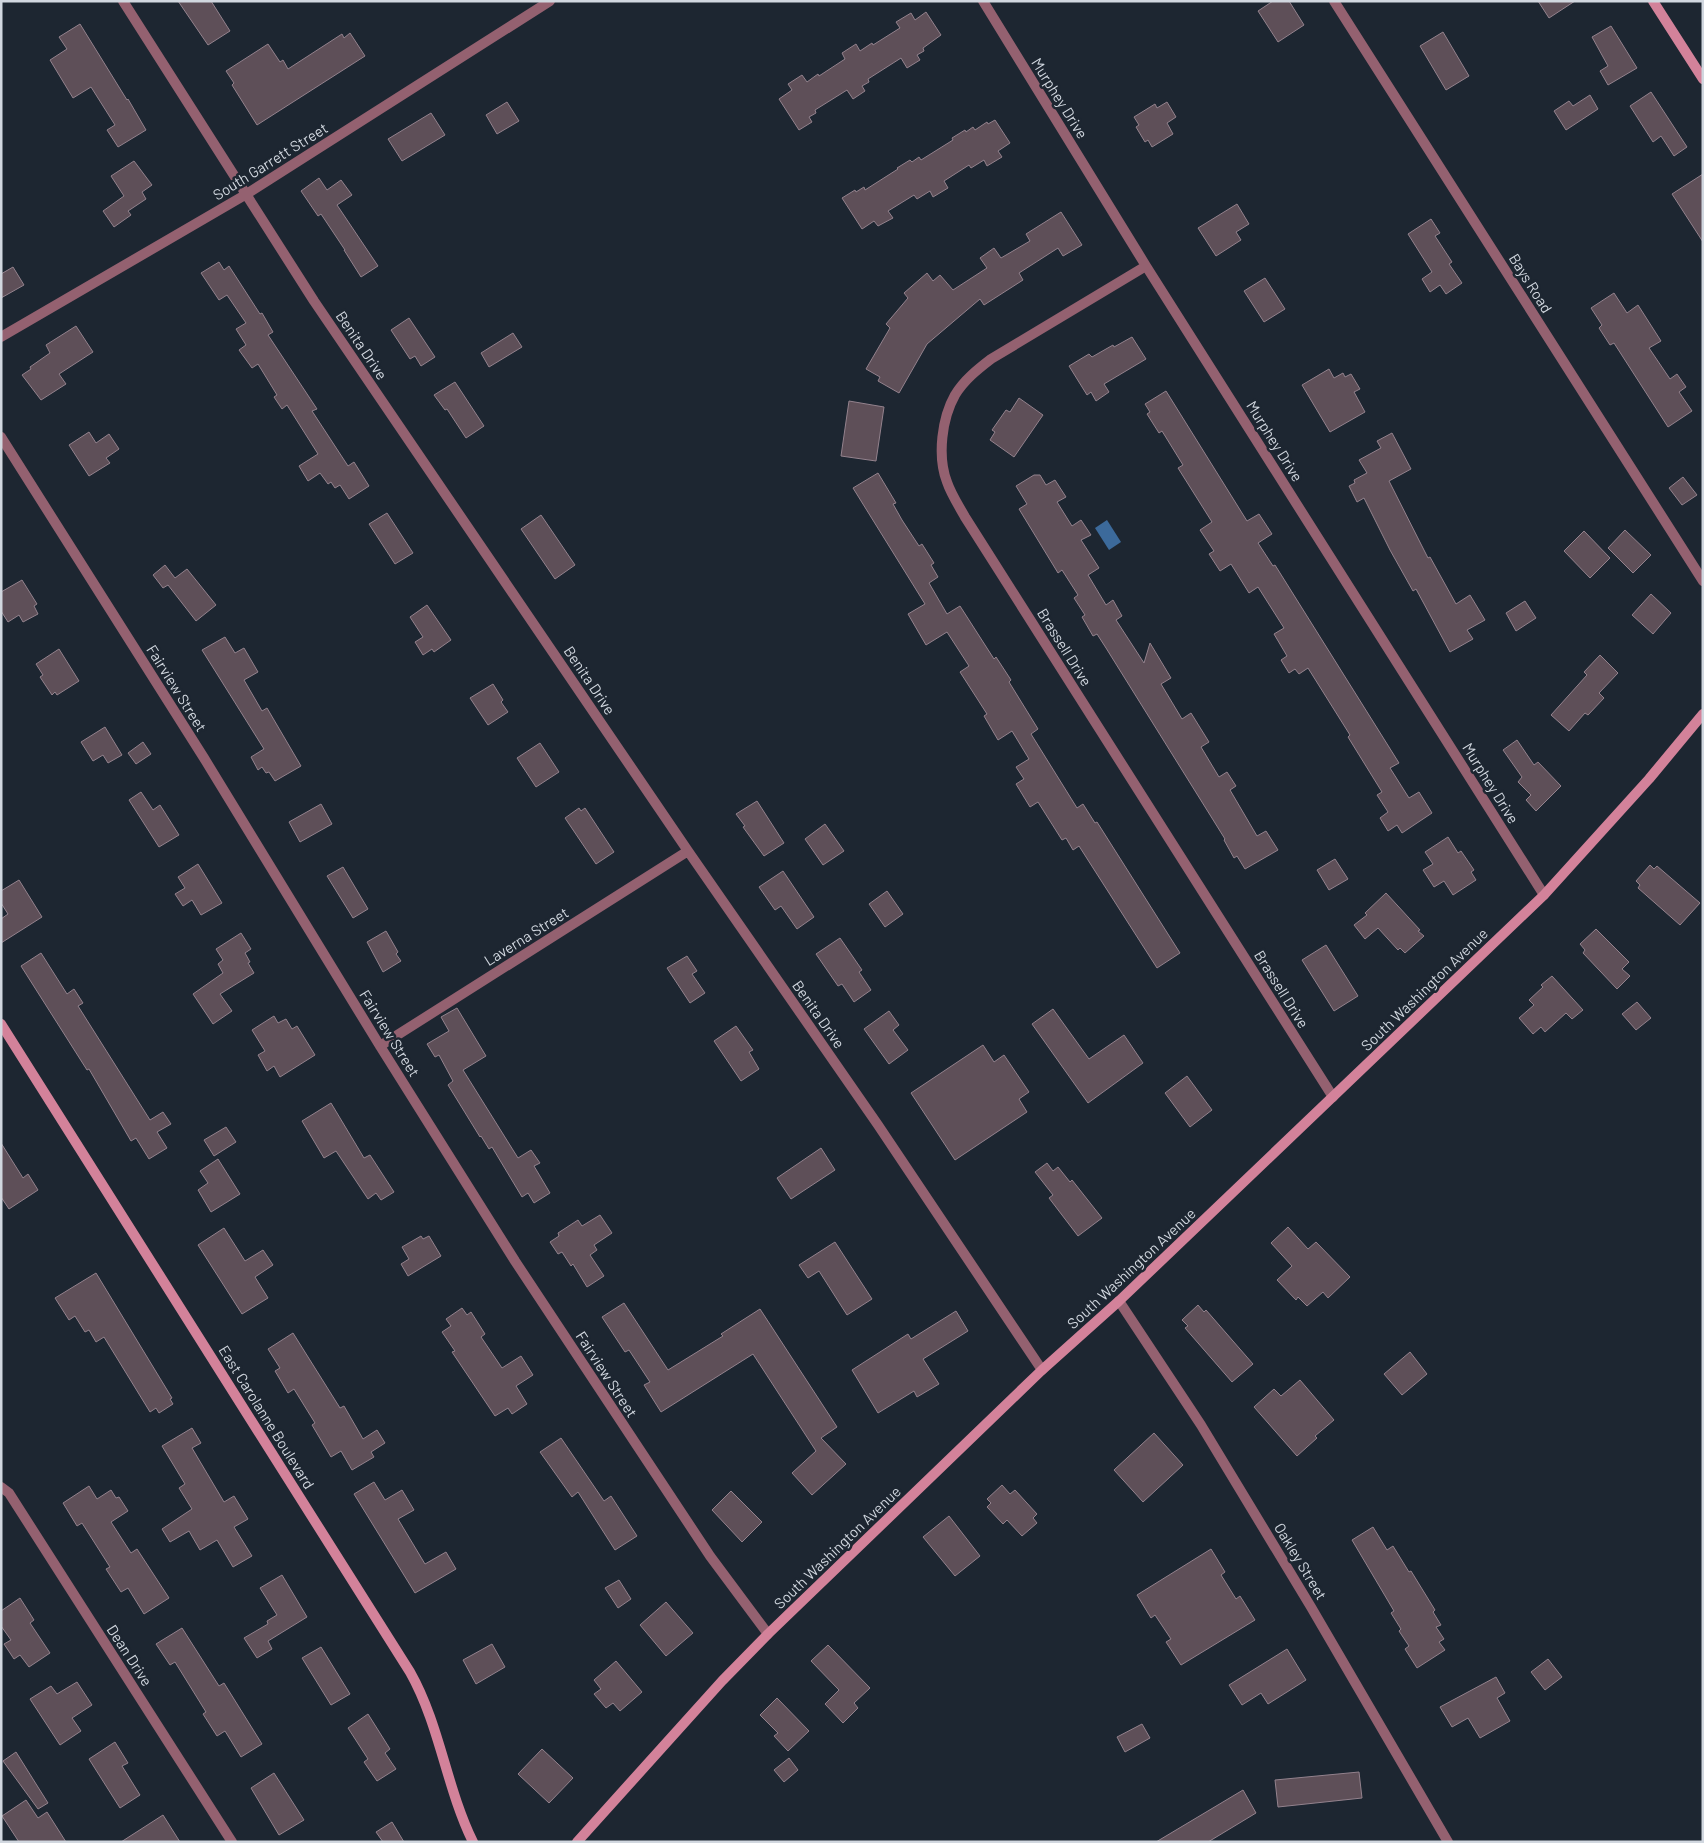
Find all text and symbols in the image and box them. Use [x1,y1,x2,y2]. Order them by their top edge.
street label: Murphey Drive [1028,54,1092,142]
street label: South Garrett Street [209,118,331,204]
street label: Bays Road [1506,250,1556,316]
street label: Benita Drive [332,307,392,383]
street label: Murphey Drive [1243,397,1307,485]
street label: Brassell Drive [1034,605,1096,689]
street label: Fairview Street [143,641,211,735]
street label: Benita Drive [560,642,620,718]
street label: Murphey Drive [1459,739,1523,827]
street label: Laverna Street [480,903,572,969]
street label: South Washington Avenue [1357,924,1491,1054]
street label: Brassell Drive [1251,947,1313,1031]
street label: Benita Drive [789,977,849,1051]
street label: Fairview Street [356,986,424,1080]
street label: South Washington Avenue [1063,1204,1199,1332]
street label: Fairview Street [573,1328,641,1420]
street label: East Carolanne Boulevard [215,1342,319,1492]
street label: South Washington Avenue [770,1482,904,1612]
street label: Oakley Street [1271,1519,1331,1603]
street label: Dean Drive [104,1621,156,1689]

